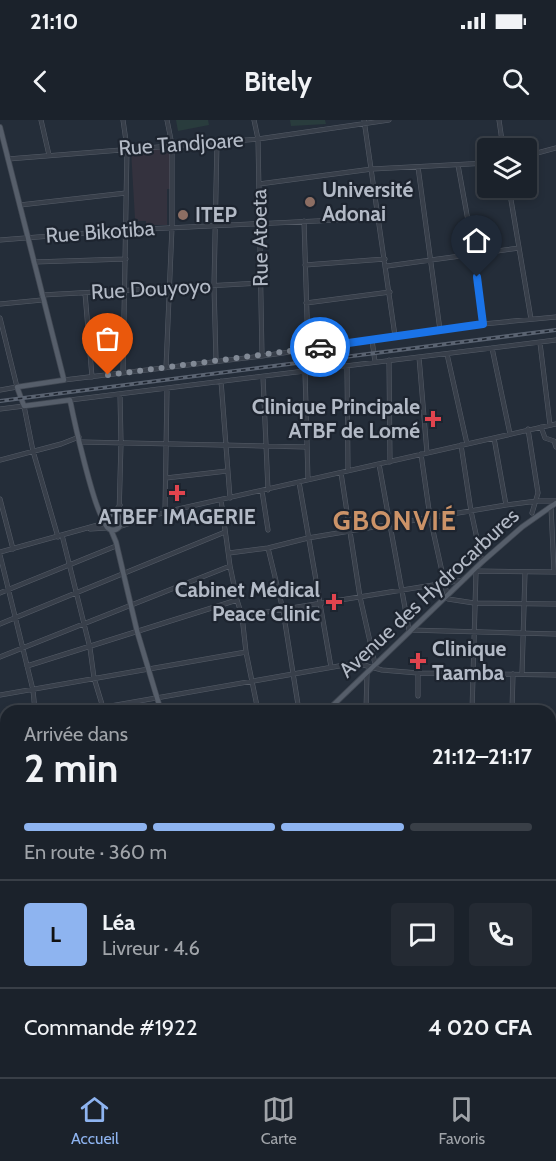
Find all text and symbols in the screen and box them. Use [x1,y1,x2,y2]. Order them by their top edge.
text: 21:10 [30,8,78,35]
icon: back [24,65,57,98]
text: Bitely [244,65,312,98]
icon: search [499,65,532,98]
street label: Rue Tandjoare [118,127,245,161]
map controls [477,138,537,198]
button: layers [477,138,537,198]
place label: Université Adonai [322,177,413,226]
street label: Rue Atoeta [246,189,273,287]
marker: Université Adonai [303,195,317,209]
place label: ITEP [195,202,237,227]
marker: ITEP [176,208,190,222]
street label: Rue Bikotiba [45,215,155,248]
pin [451,215,502,277]
icon: home [460,224,493,257]
street label: Rue Douyoyo [90,273,212,304]
pin [82,313,133,375]
courier [290,317,350,377]
icon: bag [91,322,124,355]
icon: car [304,331,337,364]
place label: Clinique Principale ATBF de Lomé [252,394,420,443]
marker: Clinique Principale ATBF de Lomé [424,410,442,428]
marker: ATBEF IMAGERIE [168,484,186,502]
street label: Avenue des Hydrocarbures [334,503,524,682]
place label: ATBEF IMAGERIE [98,504,256,529]
district label: GBONVIÉ [333,504,457,537]
place label: Cabinet Médical Peace Clinic [175,577,320,626]
marker: Cabinet Médical Peace Clinic [325,593,343,611]
place label: Clinique Taamba [432,636,507,685]
marker: Clinique Taamba [409,652,427,670]
text: Arrivée dans [24,722,128,746]
text: 21:12–21:17 [432,743,532,770]
text: 2 min [24,744,118,792]
text: En route · 360 m [24,840,167,864]
button: chat [391,903,454,966]
button: phone [469,903,532,966]
text: Léa [102,909,135,936]
text: L [50,921,61,948]
text: Livreur · 4.6 [102,936,200,960]
text: Commande #1922 [24,1014,197,1041]
text: 4 020 CFA [428,1014,532,1041]
tab: Accueil [71,1093,119,1148]
tab: Carte [261,1093,297,1148]
tab: Favoris [439,1093,485,1148]

